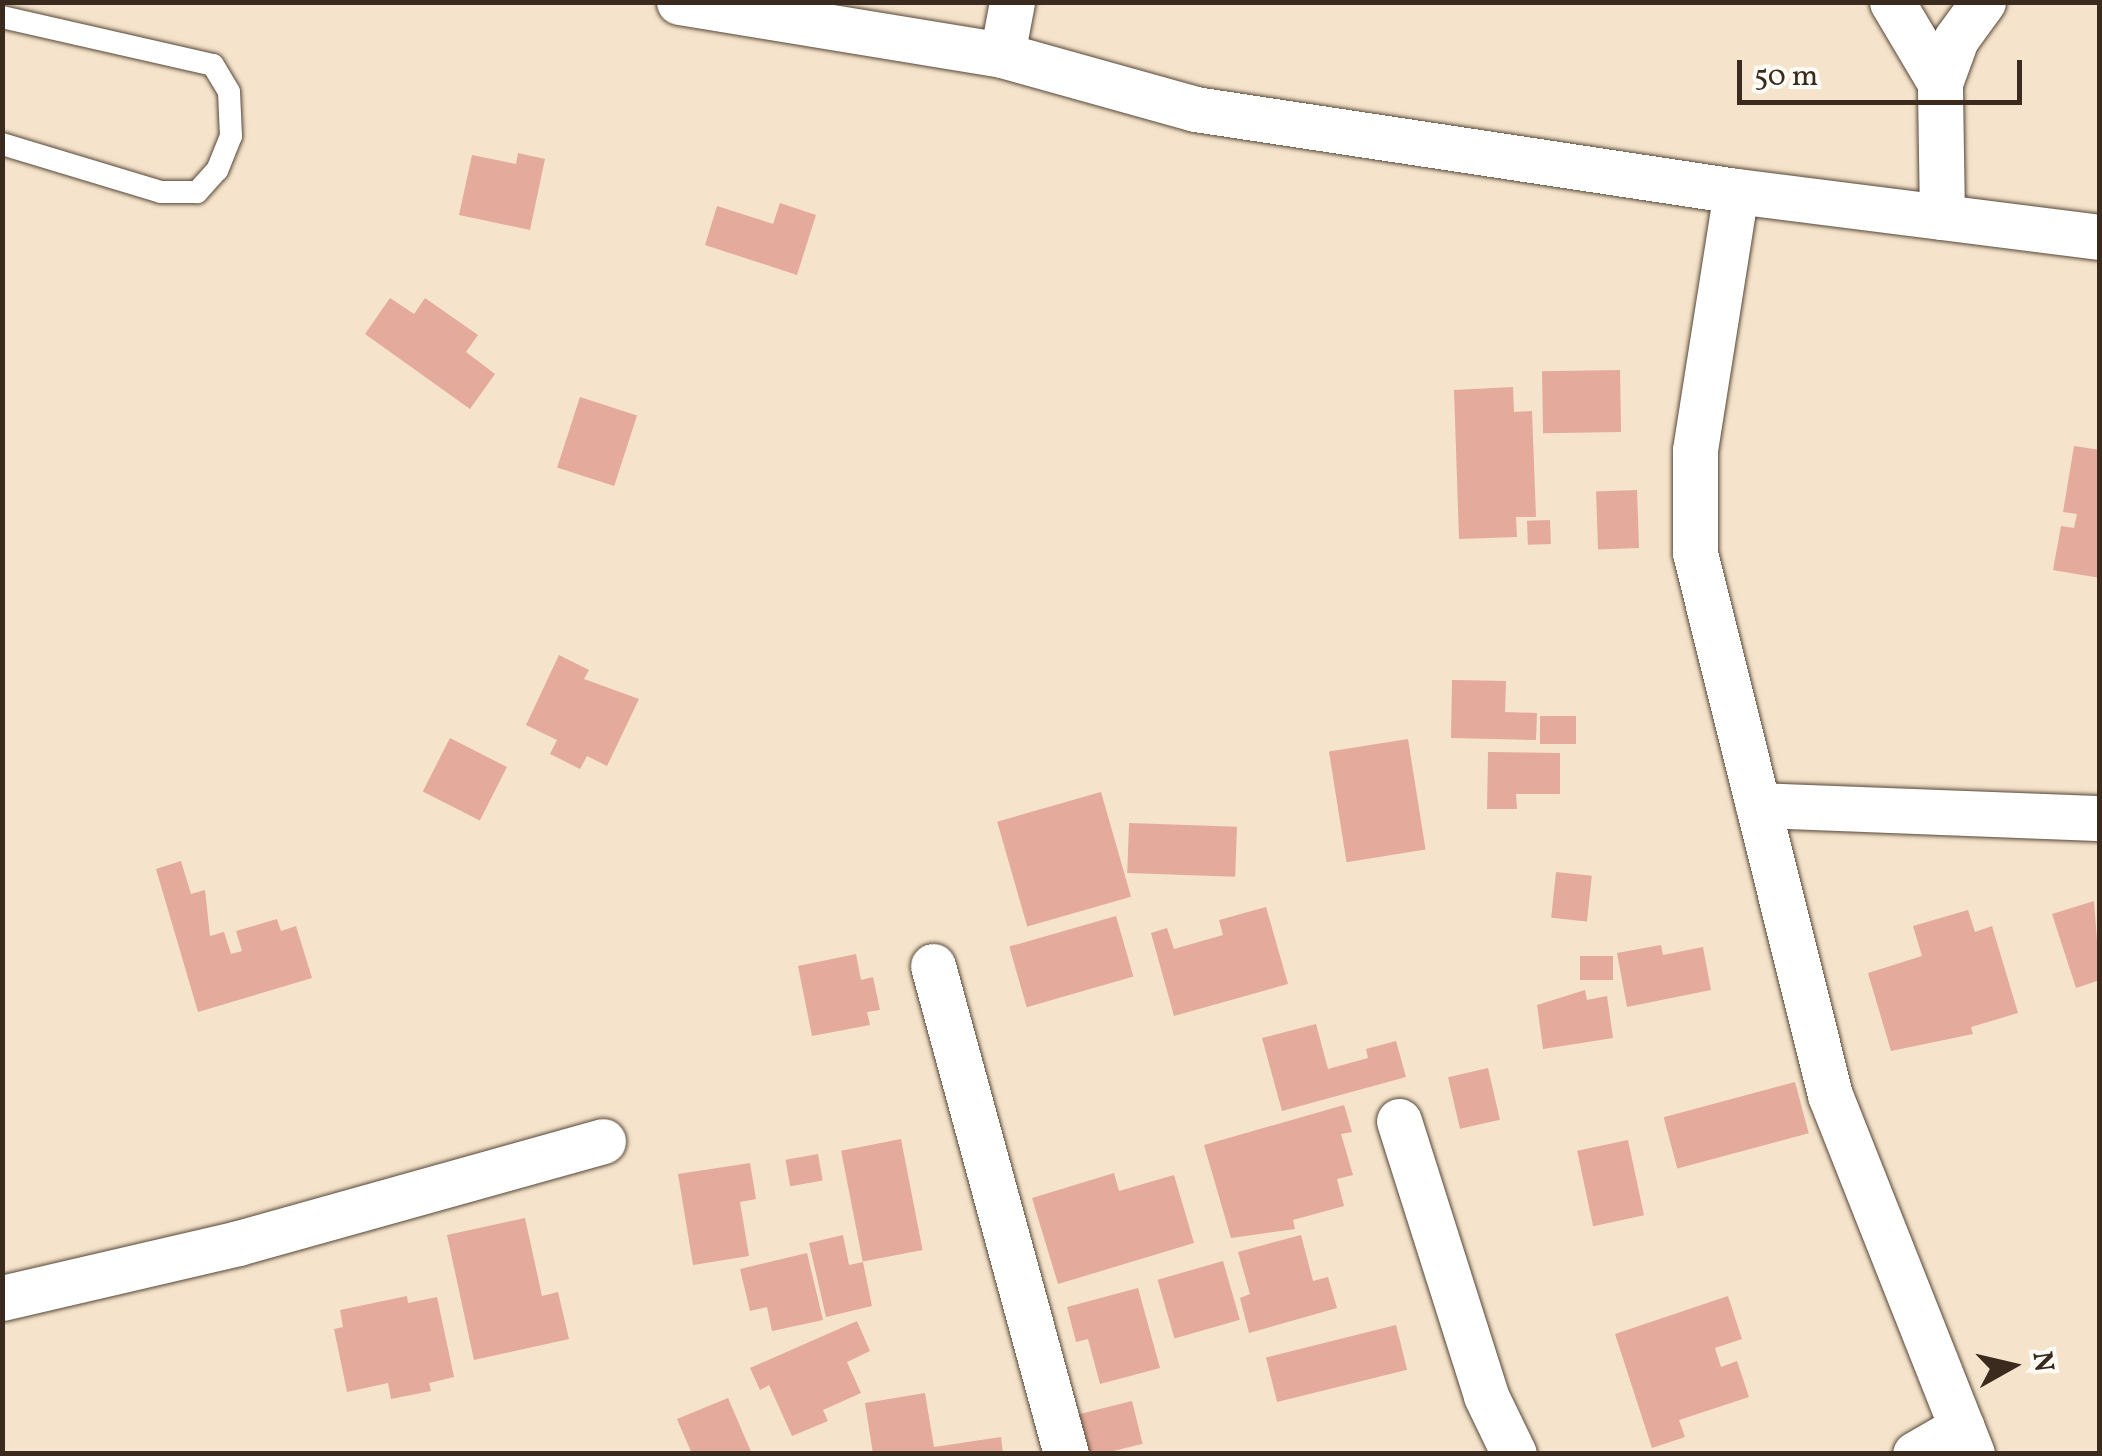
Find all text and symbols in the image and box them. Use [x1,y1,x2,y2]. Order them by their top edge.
scale bar [1742,40,2027,102]
text: 50 m [1754,56,1818,98]
north arrow [1962,1316,2062,1416]
text: N [2021,1349,2063,1375]

